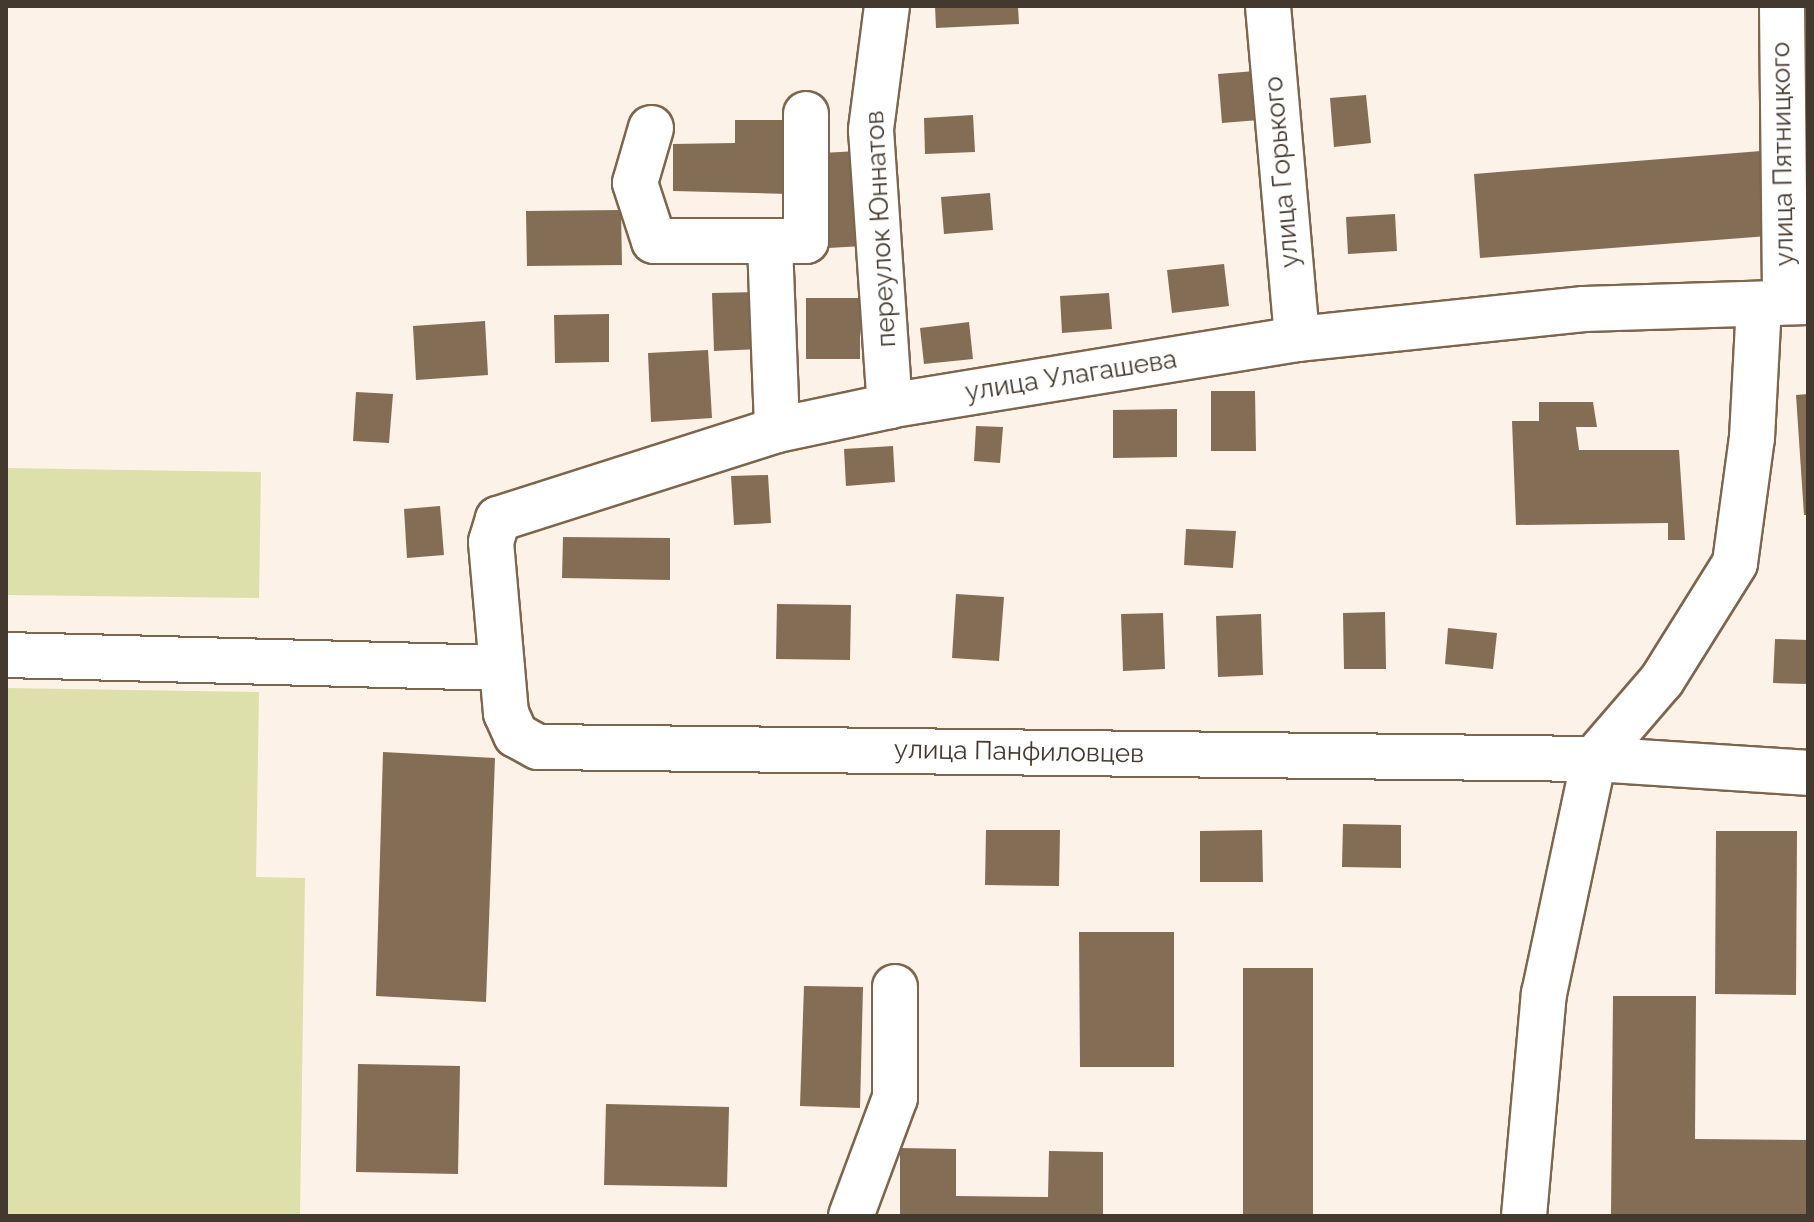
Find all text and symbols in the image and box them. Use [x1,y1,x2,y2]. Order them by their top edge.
street label: улица Пятницкого [1765,41,1801,267]
street label: улица Горького [1258,75,1306,269]
street label: переулок Юннатов [859,110,903,348]
street label: улица Улагашева [963,344,1179,408]
street label: улица Панфиловцев [894,734,1144,770]

